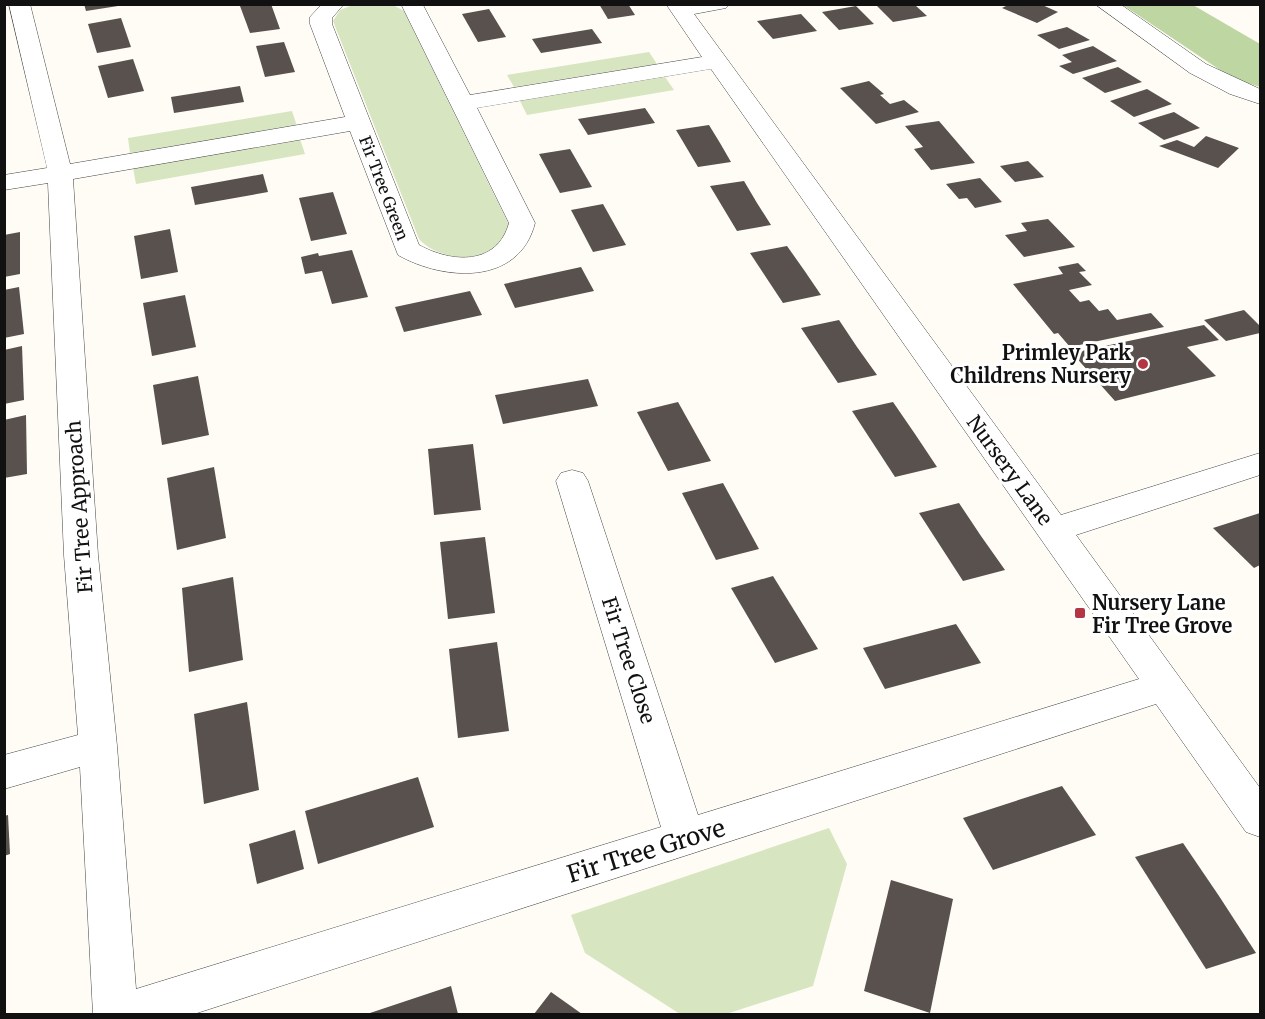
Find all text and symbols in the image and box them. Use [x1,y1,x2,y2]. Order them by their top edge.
street label: Fir Tree Green [355,133,413,243]
place label: Primley Park Childrens Nursery [951,340,1131,388]
marker: Primley Park Childrens Nursery [1136,357,1150,371]
street label: Nursery Lane [962,410,1058,530]
street label: Fir Tree Approach [60,420,98,594]
place label: Nursery Lane Fir Tree Grove [1092,590,1232,638]
street label: Fir Tree Close [597,594,661,726]
marker: Nursery Lane Fir Tree Grove [1073,606,1087,620]
street label: Fir Tree Grove [563,812,729,890]

